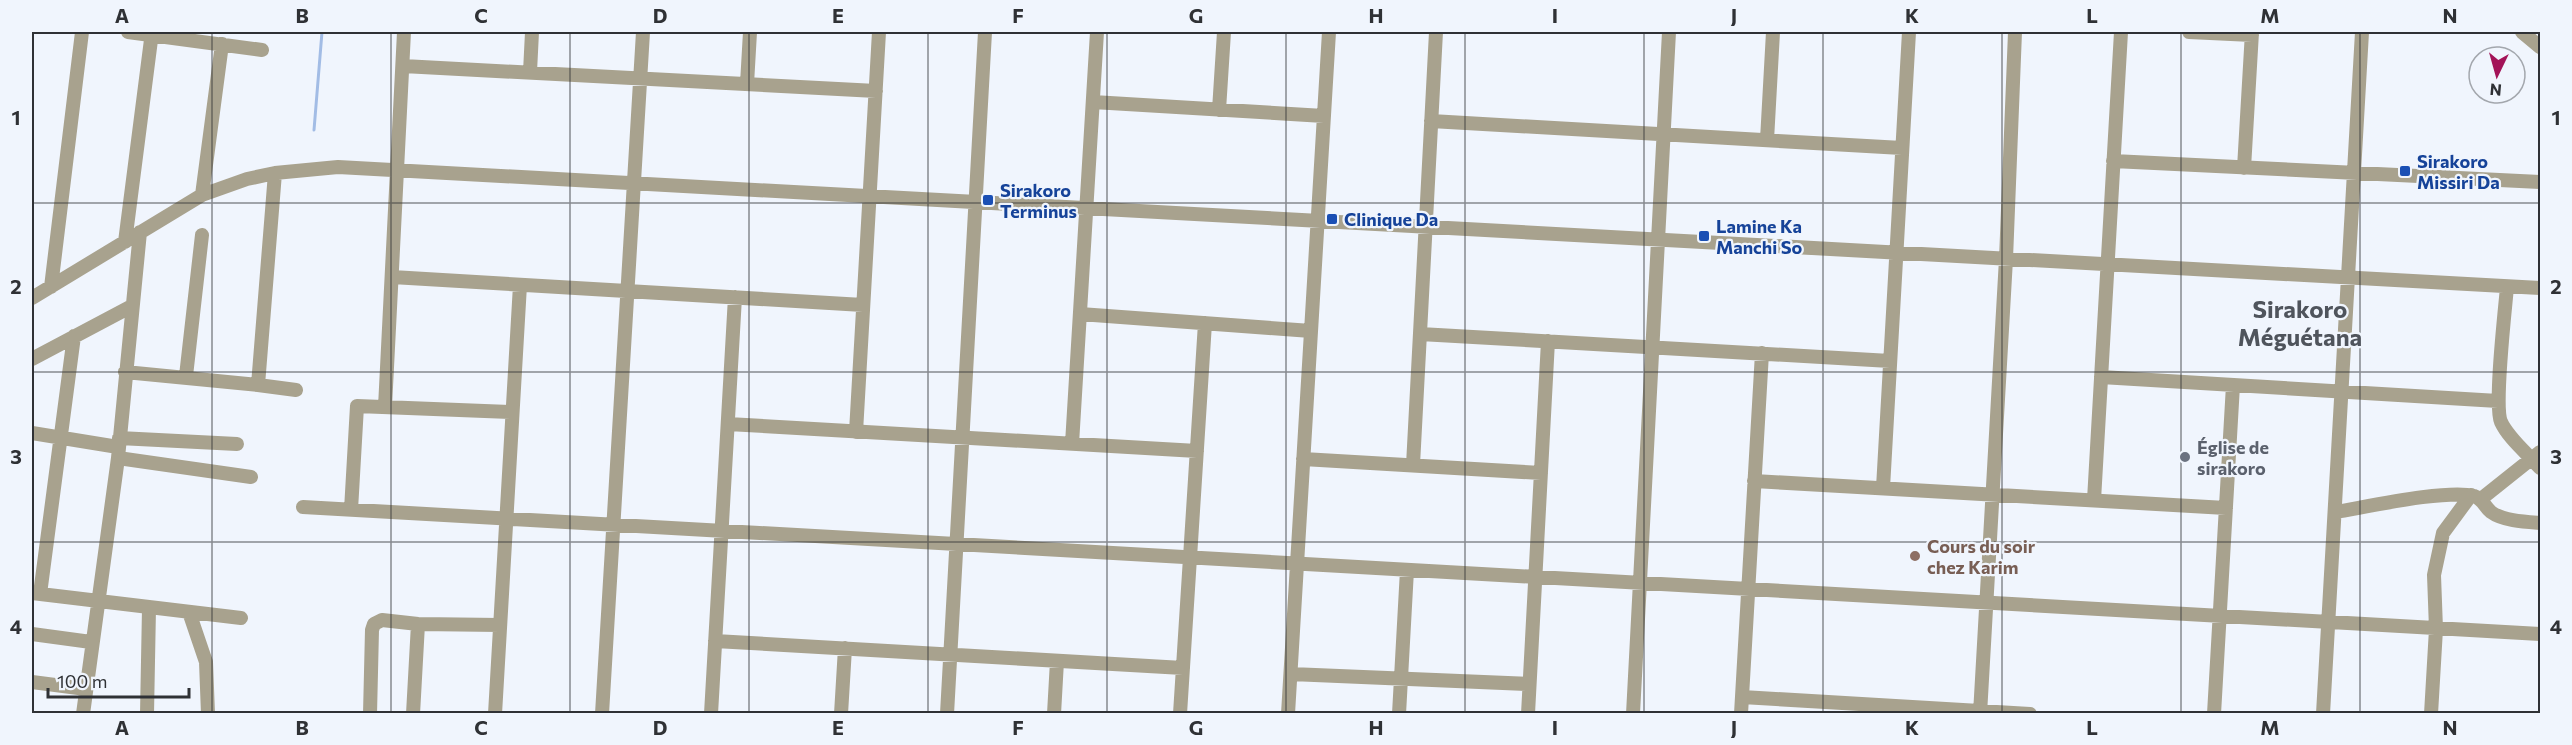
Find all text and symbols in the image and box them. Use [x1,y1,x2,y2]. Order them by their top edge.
text: A [115,3,129,27]
text: B [295,3,309,27]
text: C [474,3,488,27]
text: D [653,3,667,27]
text: E [832,3,844,27]
text: F [1012,3,1024,27]
text: G [1189,3,1203,27]
text: H [1369,3,1384,27]
text: I [1552,3,1558,27]
text: J [1731,3,1737,27]
text: K [1905,3,1919,27]
text: L [2086,3,2098,27]
text: M [2260,3,2280,27]
text: N [2443,3,2458,27]
north arrow [2467,45,2527,105]
text: N [2489,80,2502,100]
text: 1 [11,105,21,129]
text: 1 [2551,105,2561,129]
place label: Sirakoro Missiri Da [2417,150,2500,193]
marker: Sirakoro Missiri Da [2398,164,2412,178]
place label: Sirakoro Terminus [1000,179,1077,222]
marker: Sirakoro Terminus [981,193,995,207]
place label: Clinique Da [1344,208,1438,230]
marker: Clinique Da [1325,212,1339,226]
place label: Lamine Ka Manchi So [1716,215,1802,258]
marker: Lamine Ka Manchi So [1697,229,1711,243]
text: 2 [10,274,22,298]
text: 2 [2550,274,2562,298]
district label: Sirakoro Méguétana [2238,294,2362,351]
place label: Église de sirakoro [2197,436,2269,479]
text: 3 [10,444,22,468]
text: 3 [2550,444,2562,468]
marker: Église de sirakoro [2178,450,2192,464]
place label: Cours du soir chez Karim [1927,535,2036,578]
marker: Cours du soir chez Karim [1908,549,1922,563]
text: 4 [10,614,22,638]
text: 4 [2550,614,2562,638]
scale bar [48,661,189,699]
text: 100 m [57,670,107,692]
text: A [115,715,129,739]
text: B [295,715,309,739]
text: C [474,715,488,739]
text: D [653,715,667,739]
text: E [832,715,844,739]
text: F [1012,715,1024,739]
text: G [1189,715,1203,739]
text: H [1369,715,1384,739]
text: I [1552,715,1558,739]
text: J [1731,715,1737,739]
text: K [1905,715,1919,739]
text: L [2086,715,2098,739]
text: M [2260,715,2280,739]
text: N [2443,715,2458,739]

